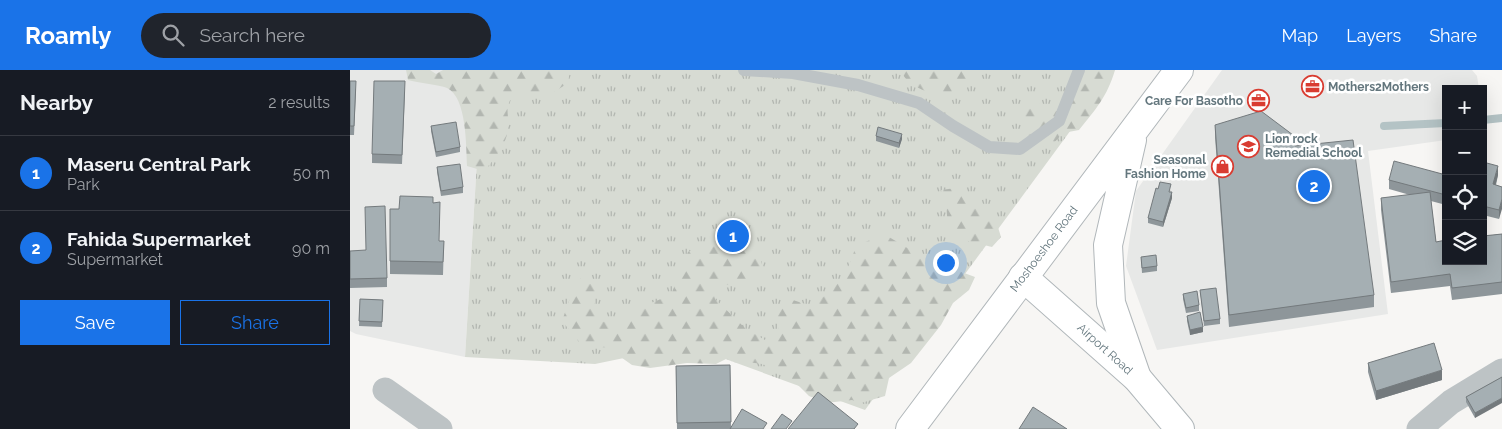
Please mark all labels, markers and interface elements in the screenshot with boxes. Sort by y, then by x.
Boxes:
search box [141,13,491,58]
text: Roamly [25,21,111,50]
icon: search [159,21,187,49]
text: Search here [199,24,305,46]
text: Map [1282,25,1318,46]
text: Layers [1346,25,1401,46]
text: Share [1429,25,1477,46]
office icon: Mothers2Mothers [1300,75,1324,99]
place label: Mothers2Mothers [1328,80,1429,94]
map controls [1442,85,1487,265]
button: + [1442,85,1487,130]
office icon: Care For Basotho [1247,89,1271,113]
text: Nearby [20,90,93,115]
text: 2 results [268,93,330,112]
place label: Care For Basotho [1145,94,1243,108]
button: − [1442,130,1487,175]
place label: Lion rock Remedial School [1265,132,1362,160]
school or university icon: Lion rock Remedial School [1237,134,1261,158]
text: Maseru Central Park [67,153,251,175]
place label: Seasonal Fashion Home [1125,153,1206,181]
shop icon: Seasonal Fashion Home [1210,155,1234,179]
text: 1 [32,164,40,183]
text: 50 m [293,164,330,183]
pin: 2 [1298,167,1330,205]
text: Park [67,175,100,194]
button: locate [1442,175,1487,220]
street label: Moshoeshoe Road [1007,204,1081,294]
pin: 1 [717,217,749,255]
button: layers [1442,220,1487,265]
text: Fahida Supermarket [67,228,251,250]
text: 2 [31,239,41,258]
text: 90 m [292,239,330,258]
text: Supermarket [67,250,163,269]
your location [933,250,959,276]
button: Save [20,300,170,345]
button: Share [180,300,330,345]
street label: Airport Road [1074,321,1136,377]

